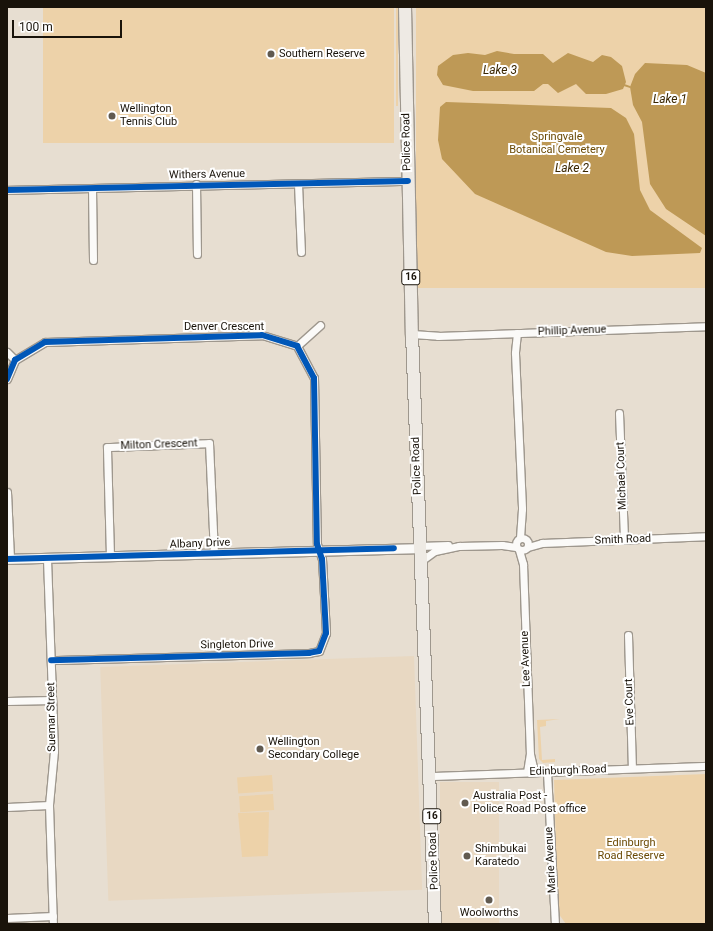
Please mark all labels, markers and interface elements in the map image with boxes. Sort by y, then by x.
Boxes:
scale bar [14,12,124,38]
text: 100 m [19,20,53,34]
place label: Southern Reserve [279,47,365,61]
marker: Southern Reserve [266,49,276,59]
water label: Lake 3 [483,64,517,78]
water label: Lake 1 [653,93,687,107]
place label: Wellington Tennis Club [120,103,177,129]
marker: Wellington Tennis Club [107,111,117,121]
street label: Police Road [400,113,414,171]
park label: Springvale Botanical Cemetery [509,131,605,157]
water label: Lake 2 [555,162,589,176]
street label: Withers Avenue [169,168,245,182]
road number: 16 [401,269,421,285]
street label: Denver Crescent [184,320,264,334]
street label: Phillip Avenue [538,323,606,339]
street label: Milton Crescent [120,437,198,453]
street label: Police Road [409,437,425,495]
street label: Michael Court [614,442,630,510]
street label: Smith Road [595,532,651,548]
street label: Albany Drive [169,536,231,552]
street label: Lee Avenue [518,631,534,687]
street label: Singleton Drive [200,638,274,652]
street label: Eve Court [623,678,637,726]
street label: Suemar Street [45,682,59,752]
place label: Wellington Secondary College [268,736,359,762]
marker: Wellington Secondary College [255,744,265,754]
street label: Edinburgh Road [529,763,607,779]
place label: Australia Post - Police Road Post office [473,790,586,816]
marker: Australia Post - Police Road Post office [460,798,470,808]
road number: 16 [422,808,442,824]
street label: Marie Avenue [543,826,559,894]
street label: Police Road [426,832,442,890]
park label: Edinburgh Road Reserve [597,837,665,863]
place label: Shimbukai Karatedo [475,843,526,869]
marker: Shimbukai Karatedo [462,851,472,861]
marker: Woolworths [484,895,494,905]
place label: Woolworths [460,906,518,920]

